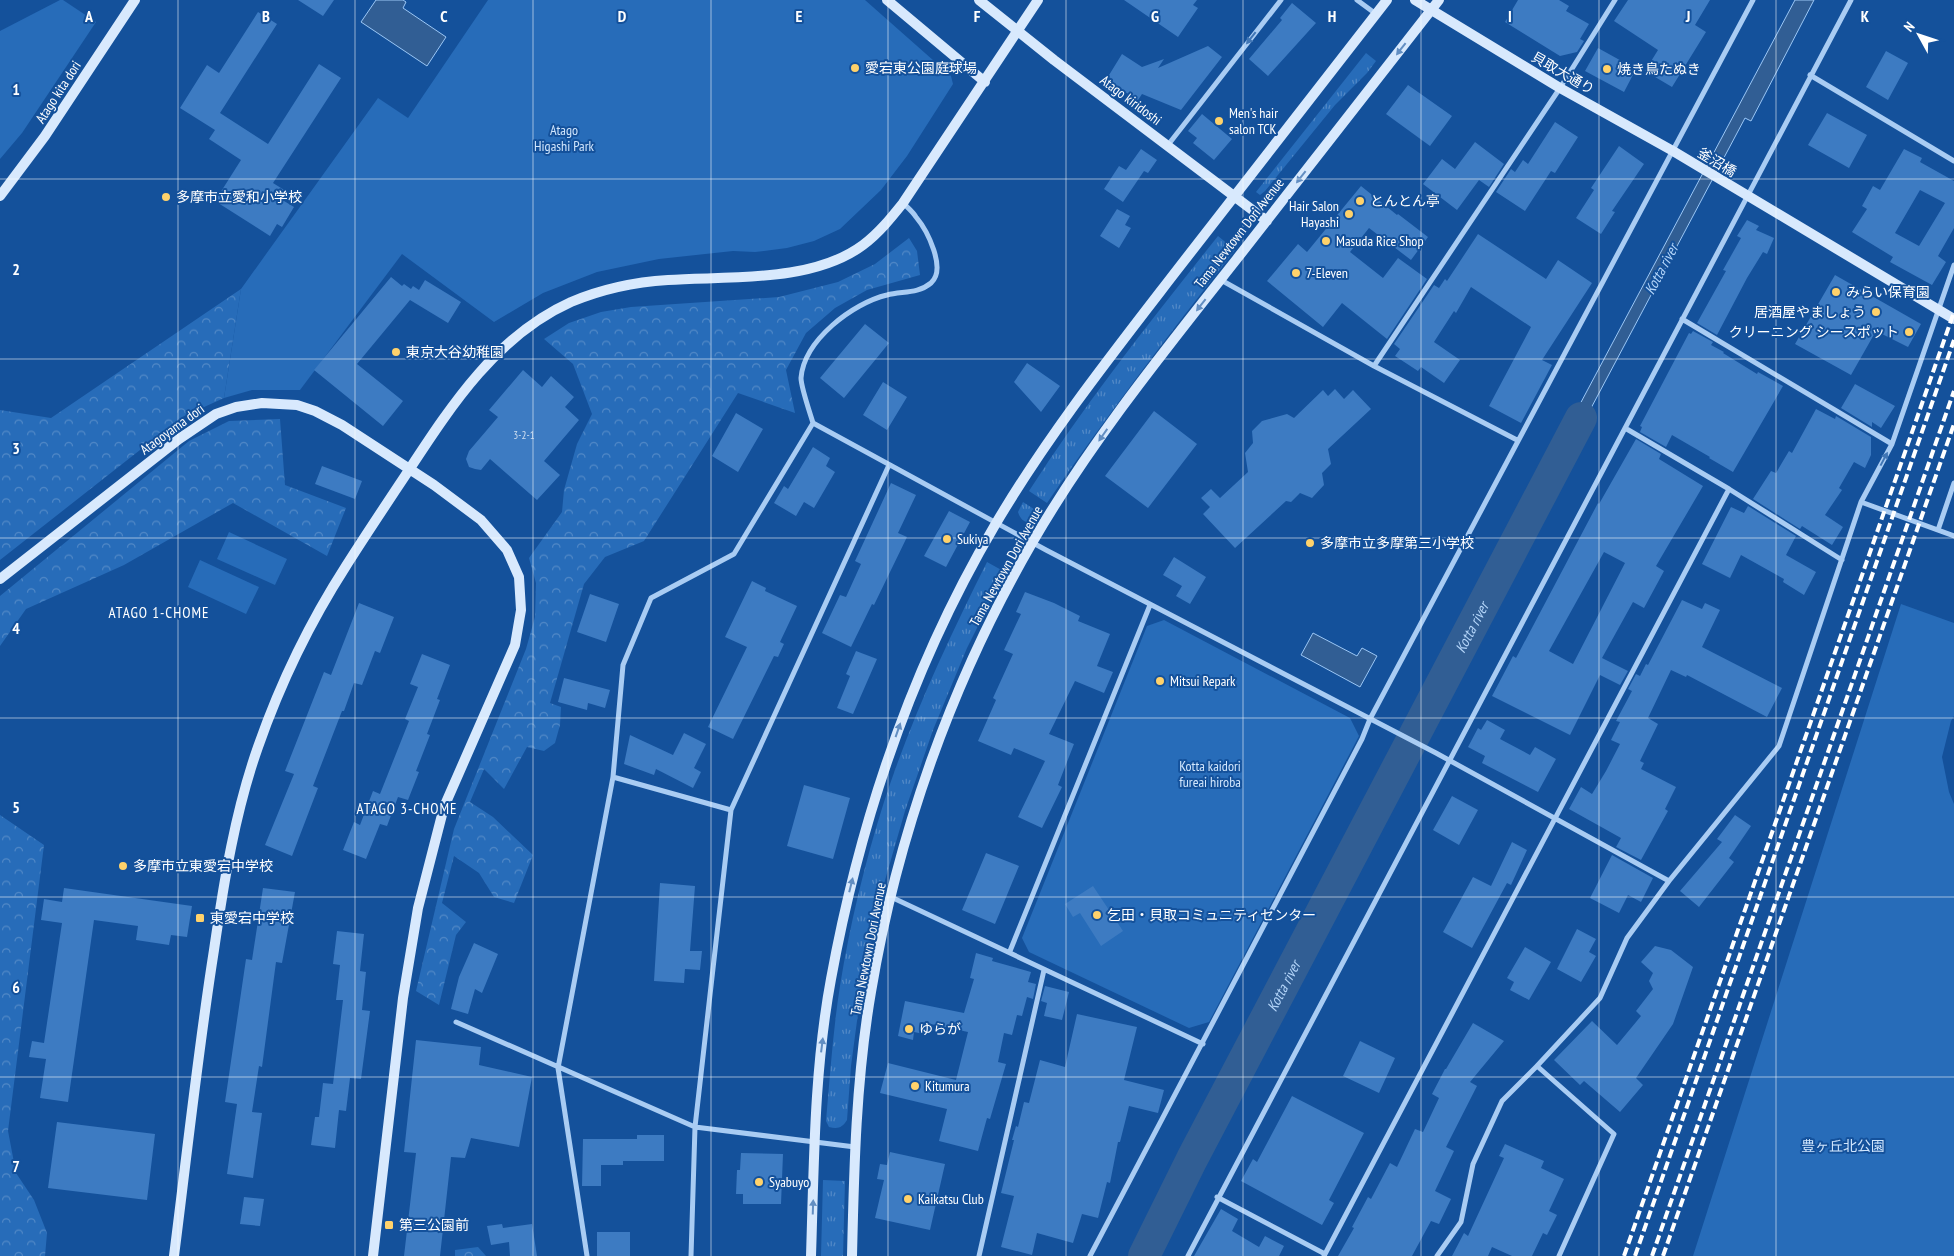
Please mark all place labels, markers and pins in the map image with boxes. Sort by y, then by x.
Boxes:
place label: 愛宕東公園庭球場 [865,59,977,77]
place label: 焼き鳥たぬき [1617,60,1701,78]
marker: 愛宕東公園庭球場 [849,62,861,74]
marker: 焼き鳥たぬき [1601,63,1613,75]
place label: Men's hair salon TCK [1229,104,1278,138]
marker: Men's hair salon TCK [1213,115,1225,127]
place label: 多摩市立愛和小学校 [176,188,302,206]
marker: 多摩市立愛和小学校 [160,191,172,203]
place label: とんとん亭 [1370,192,1440,210]
marker: とんとん亭 [1354,195,1366,207]
place label: Hair Salon Hayashi [1289,197,1339,231]
marker: Hair Salon Hayashi [1343,208,1355,220]
place label: Masuda Rice Shop [1336,232,1424,250]
marker: Masuda Rice Shop [1320,235,1332,247]
place label: 7-Eleven [1306,264,1348,282]
marker: 7-Eleven [1290,267,1302,279]
place label: みらい保育園 [1846,283,1930,301]
marker: みらい保育園 [1830,286,1842,298]
place label: 居酒屋やましょう [1754,303,1866,321]
marker: 居酒屋やましょう [1870,306,1882,318]
place label: クリーニング シースポット [1729,323,1899,341]
marker: クリーニング シースポット [1903,326,1915,338]
place label: 東京大谷幼稚園 [406,343,504,361]
marker: 東京大谷幼稚園 [390,346,402,358]
place label: Sukiya [957,530,988,548]
marker: Sukiya [941,533,953,545]
place label: 多摩市立多摩第三小学校 [1320,534,1474,552]
marker: 多摩市立多摩第三小学校 [1304,537,1316,549]
place label: Mitsui Repark [1170,672,1236,690]
marker: Mitsui Repark [1154,675,1166,687]
place label: 多摩市立東愛宕中学校 [133,857,273,875]
marker: 多摩市立東愛宕中学校 [117,860,129,872]
place label: 乞田・貝取コミュニティセンター [1107,906,1316,924]
place label: 東愛宕中学校 [210,909,294,927]
marker: 乞田・貝取コミュニティセンター [1091,909,1103,921]
marker: 東愛宕中学校 [194,912,206,924]
place label: ゆらが [919,1020,961,1038]
marker: ゆらが [903,1023,915,1035]
place label: Kitumura [925,1077,970,1095]
marker: Kitumura [909,1080,921,1092]
place label: Syabuyo [769,1173,809,1191]
marker: Syabuyo [753,1176,765,1188]
place label: Kaikatsu Club [918,1190,984,1208]
marker: Kaikatsu Club [902,1193,914,1205]
place label: 第三公園前 [399,1216,469,1234]
marker: 第三公園前 [383,1219,395,1231]

